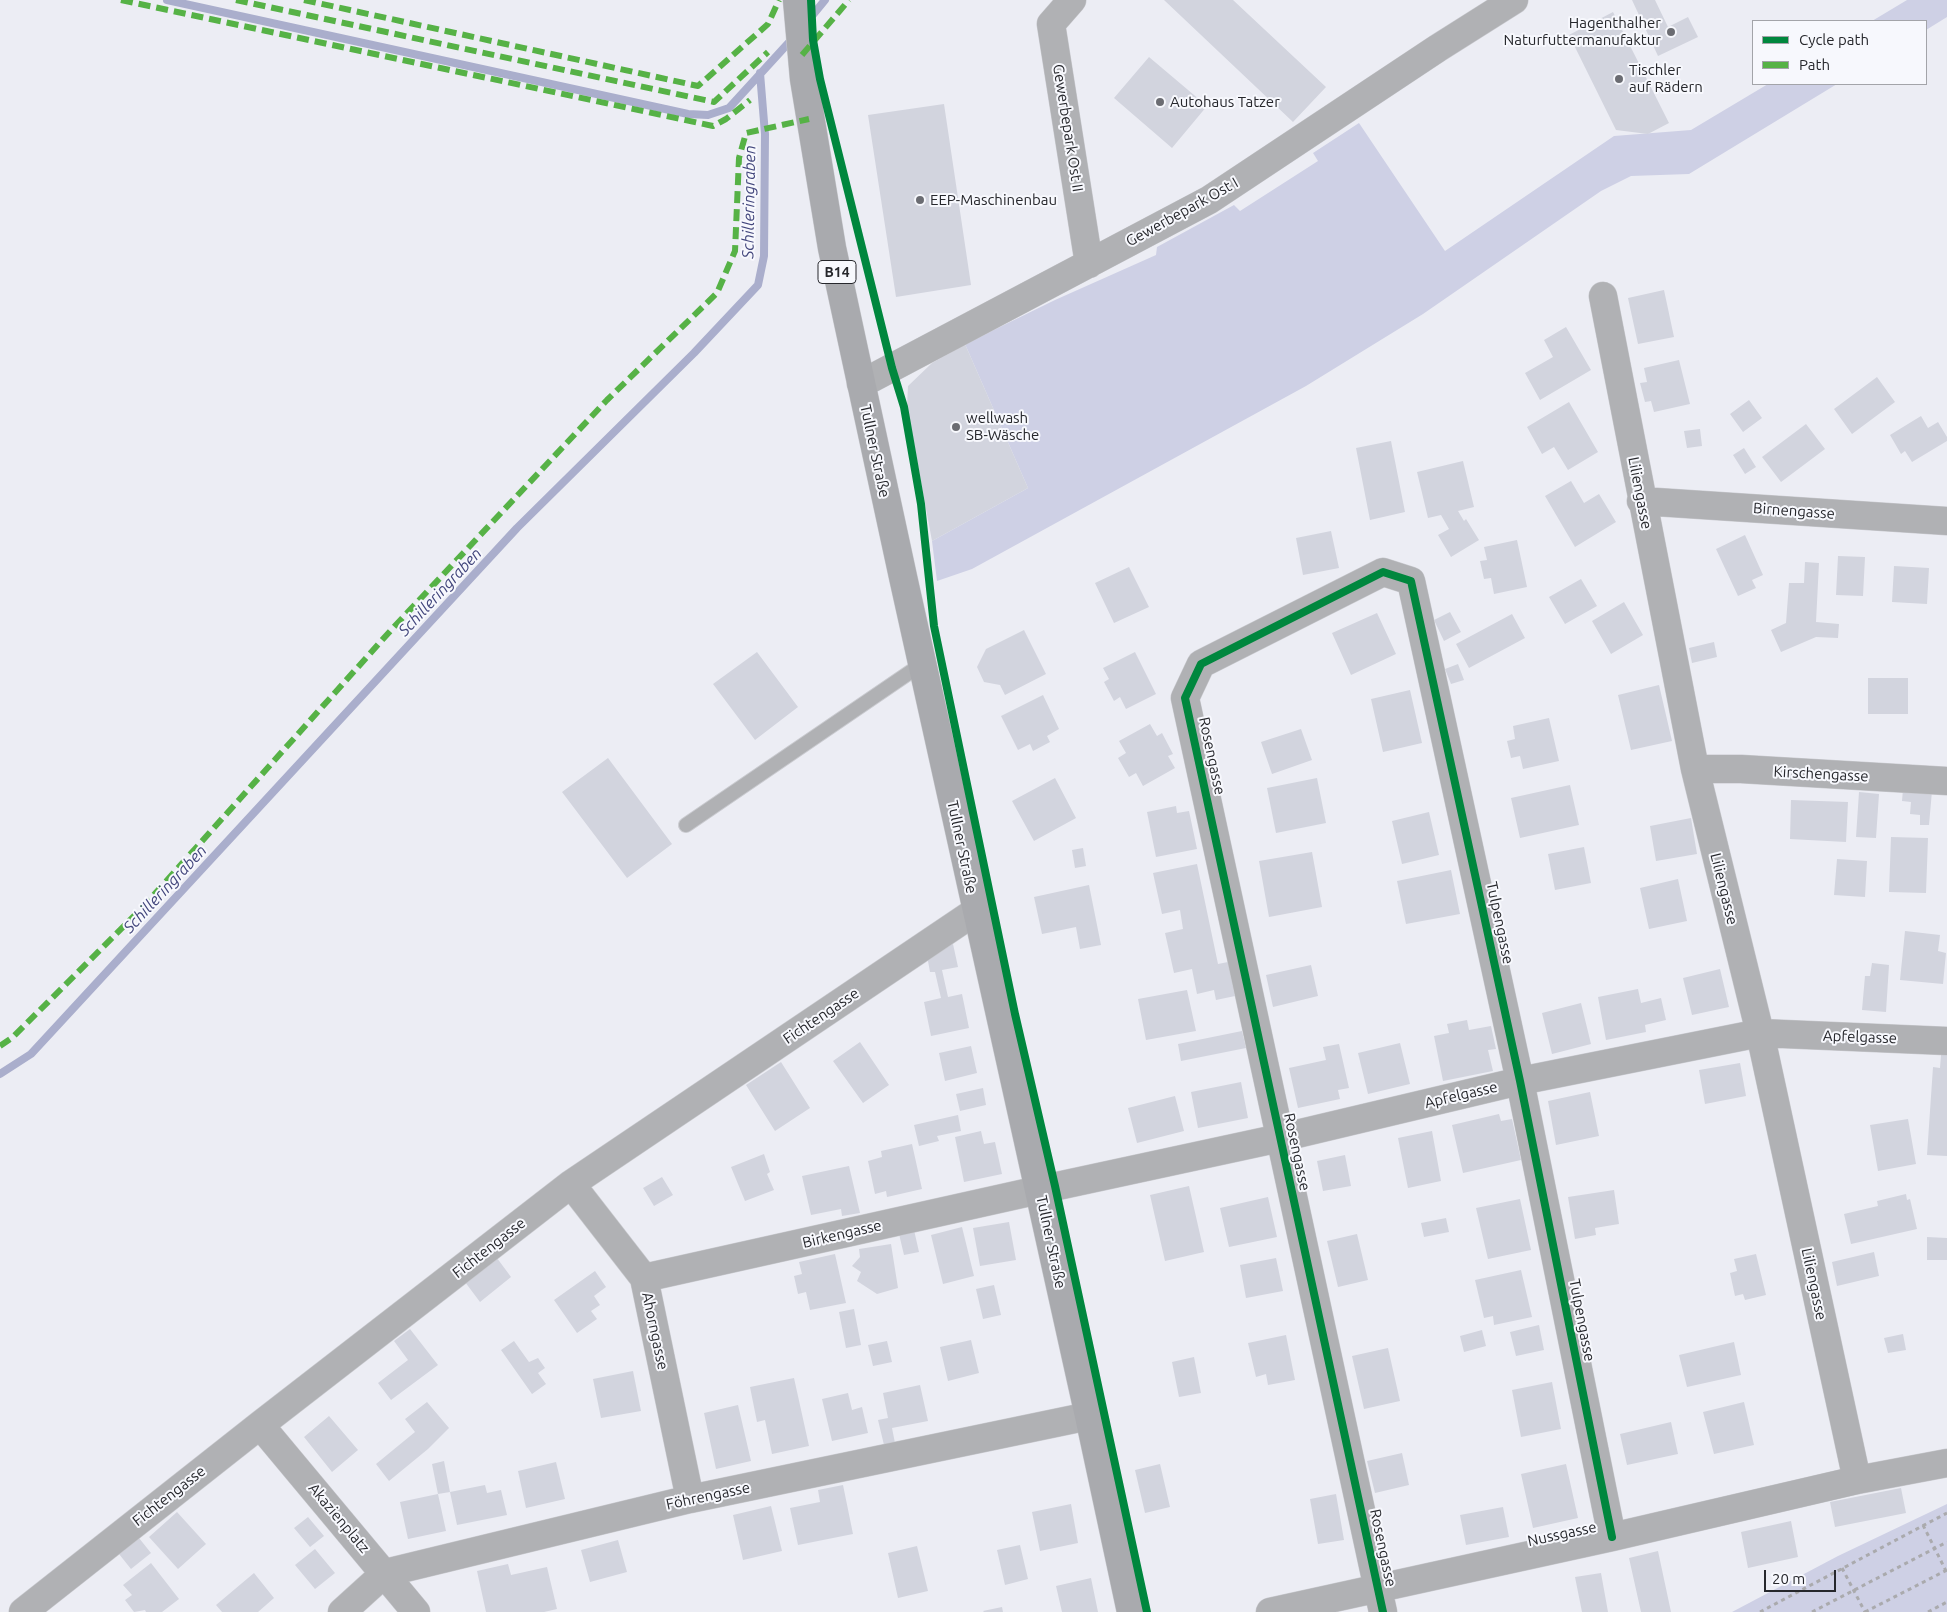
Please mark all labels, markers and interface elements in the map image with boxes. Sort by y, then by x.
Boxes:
place label: Hagenthalher Naturfuttermanufaktur [1504,14,1661,49]
legend [1752,20,1927,85]
marker: Hagenthalher Naturfuttermanufaktur [1665,26,1677,38]
text: Cycle path [1799,31,1869,48]
text: Path [1799,56,1830,73]
place label: Tischler auf Rädern [1629,61,1703,96]
street label: Gewerbepark Ost II [1049,63,1087,193]
marker: Tischler auf Rädern [1613,73,1625,85]
place label: Autohaus Tatzer [1170,93,1280,111]
marker: Autohaus Tatzer [1154,96,1166,108]
water label: Schilleringraben [738,145,760,259]
street label: Gewerbepark Ost I [1123,174,1241,250]
place label: EEP-Maschinenbau [930,191,1057,209]
marker: EEP-Maschinenbau [914,194,926,206]
road number: B14 [818,260,856,284]
street label: Tullner Straße [856,403,894,499]
place label: wellwash SB-Wäsche [966,409,1039,444]
marker: wellwash SB-Wäsche [950,421,962,433]
street label: Liliengasse [1624,455,1656,531]
street label: Birnengasse [1753,499,1835,523]
water label: Schilleringraben [394,544,486,640]
street label: Rosengasse [1195,715,1229,797]
street label: Kirschengasse [1773,763,1869,785]
street label: Tullner Straße [943,799,981,895]
water label: Schilleringraben [119,841,211,937]
street label: Liliengasse [1706,851,1742,927]
street label: Tulpengasse [1482,880,1518,966]
street label: Fichtengasse [780,984,862,1048]
street label: Apfelgasse [1823,1027,1897,1047]
street label: Apfelgasse [1423,1078,1499,1112]
street label: Rosengasse [1280,1111,1314,1193]
street label: Tullner Straße [1032,1194,1070,1290]
street label: Fichtengasse [449,1214,529,1282]
street label: Birkengasse [801,1216,883,1252]
street label: Liliengasse [1798,1246,1830,1322]
street label: Tulpengasse [1565,1277,1599,1363]
street label: Ahorngasse [638,1291,672,1371]
street label: Fichtengasse [129,1462,209,1530]
street label: Föhrengasse [664,1478,752,1514]
street label: Akazienplatz [305,1479,373,1557]
street label: Rosengasse [1366,1507,1400,1589]
street label: Nussgasse [1526,1518,1598,1550]
scale bar [1767,1560,1840,1592]
text: 20 m [1772,1570,1805,1587]

